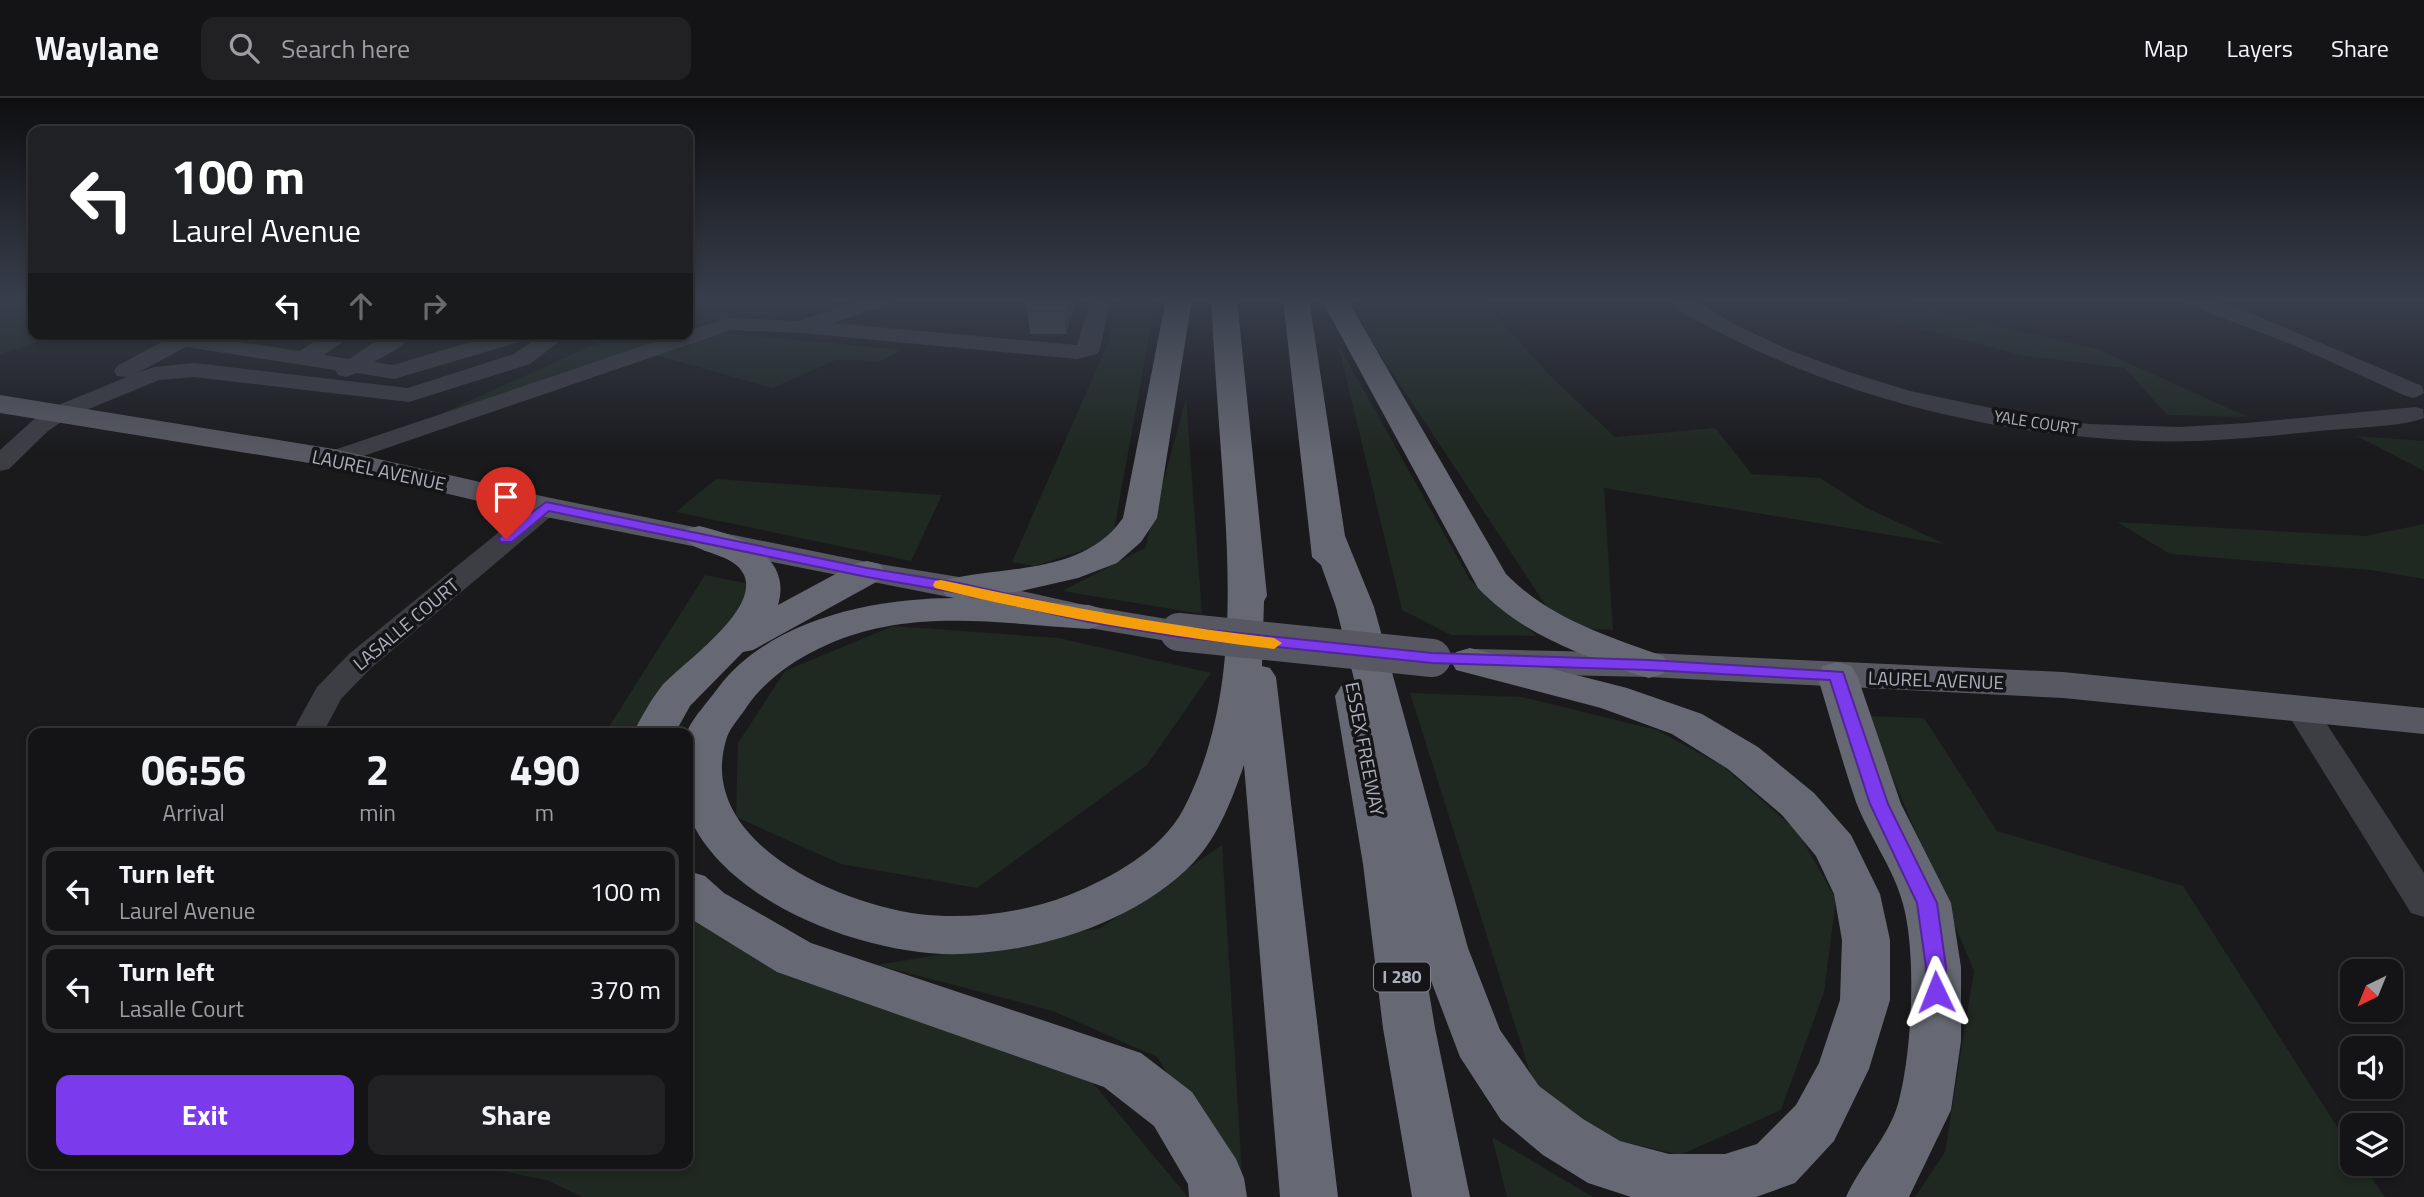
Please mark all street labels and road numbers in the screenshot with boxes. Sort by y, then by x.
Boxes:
street label: YALE COURT [1992,404,2080,441]
street label: LAUREL AVENUE [310,441,449,498]
street label: LASALLE COURT [346,570,465,677]
street label: LAUREL AVENUE [1868,663,2004,696]
street label: ESSEX FREEWAY [1338,679,1393,819]
road number: I 280 [1374,962,1430,992]

